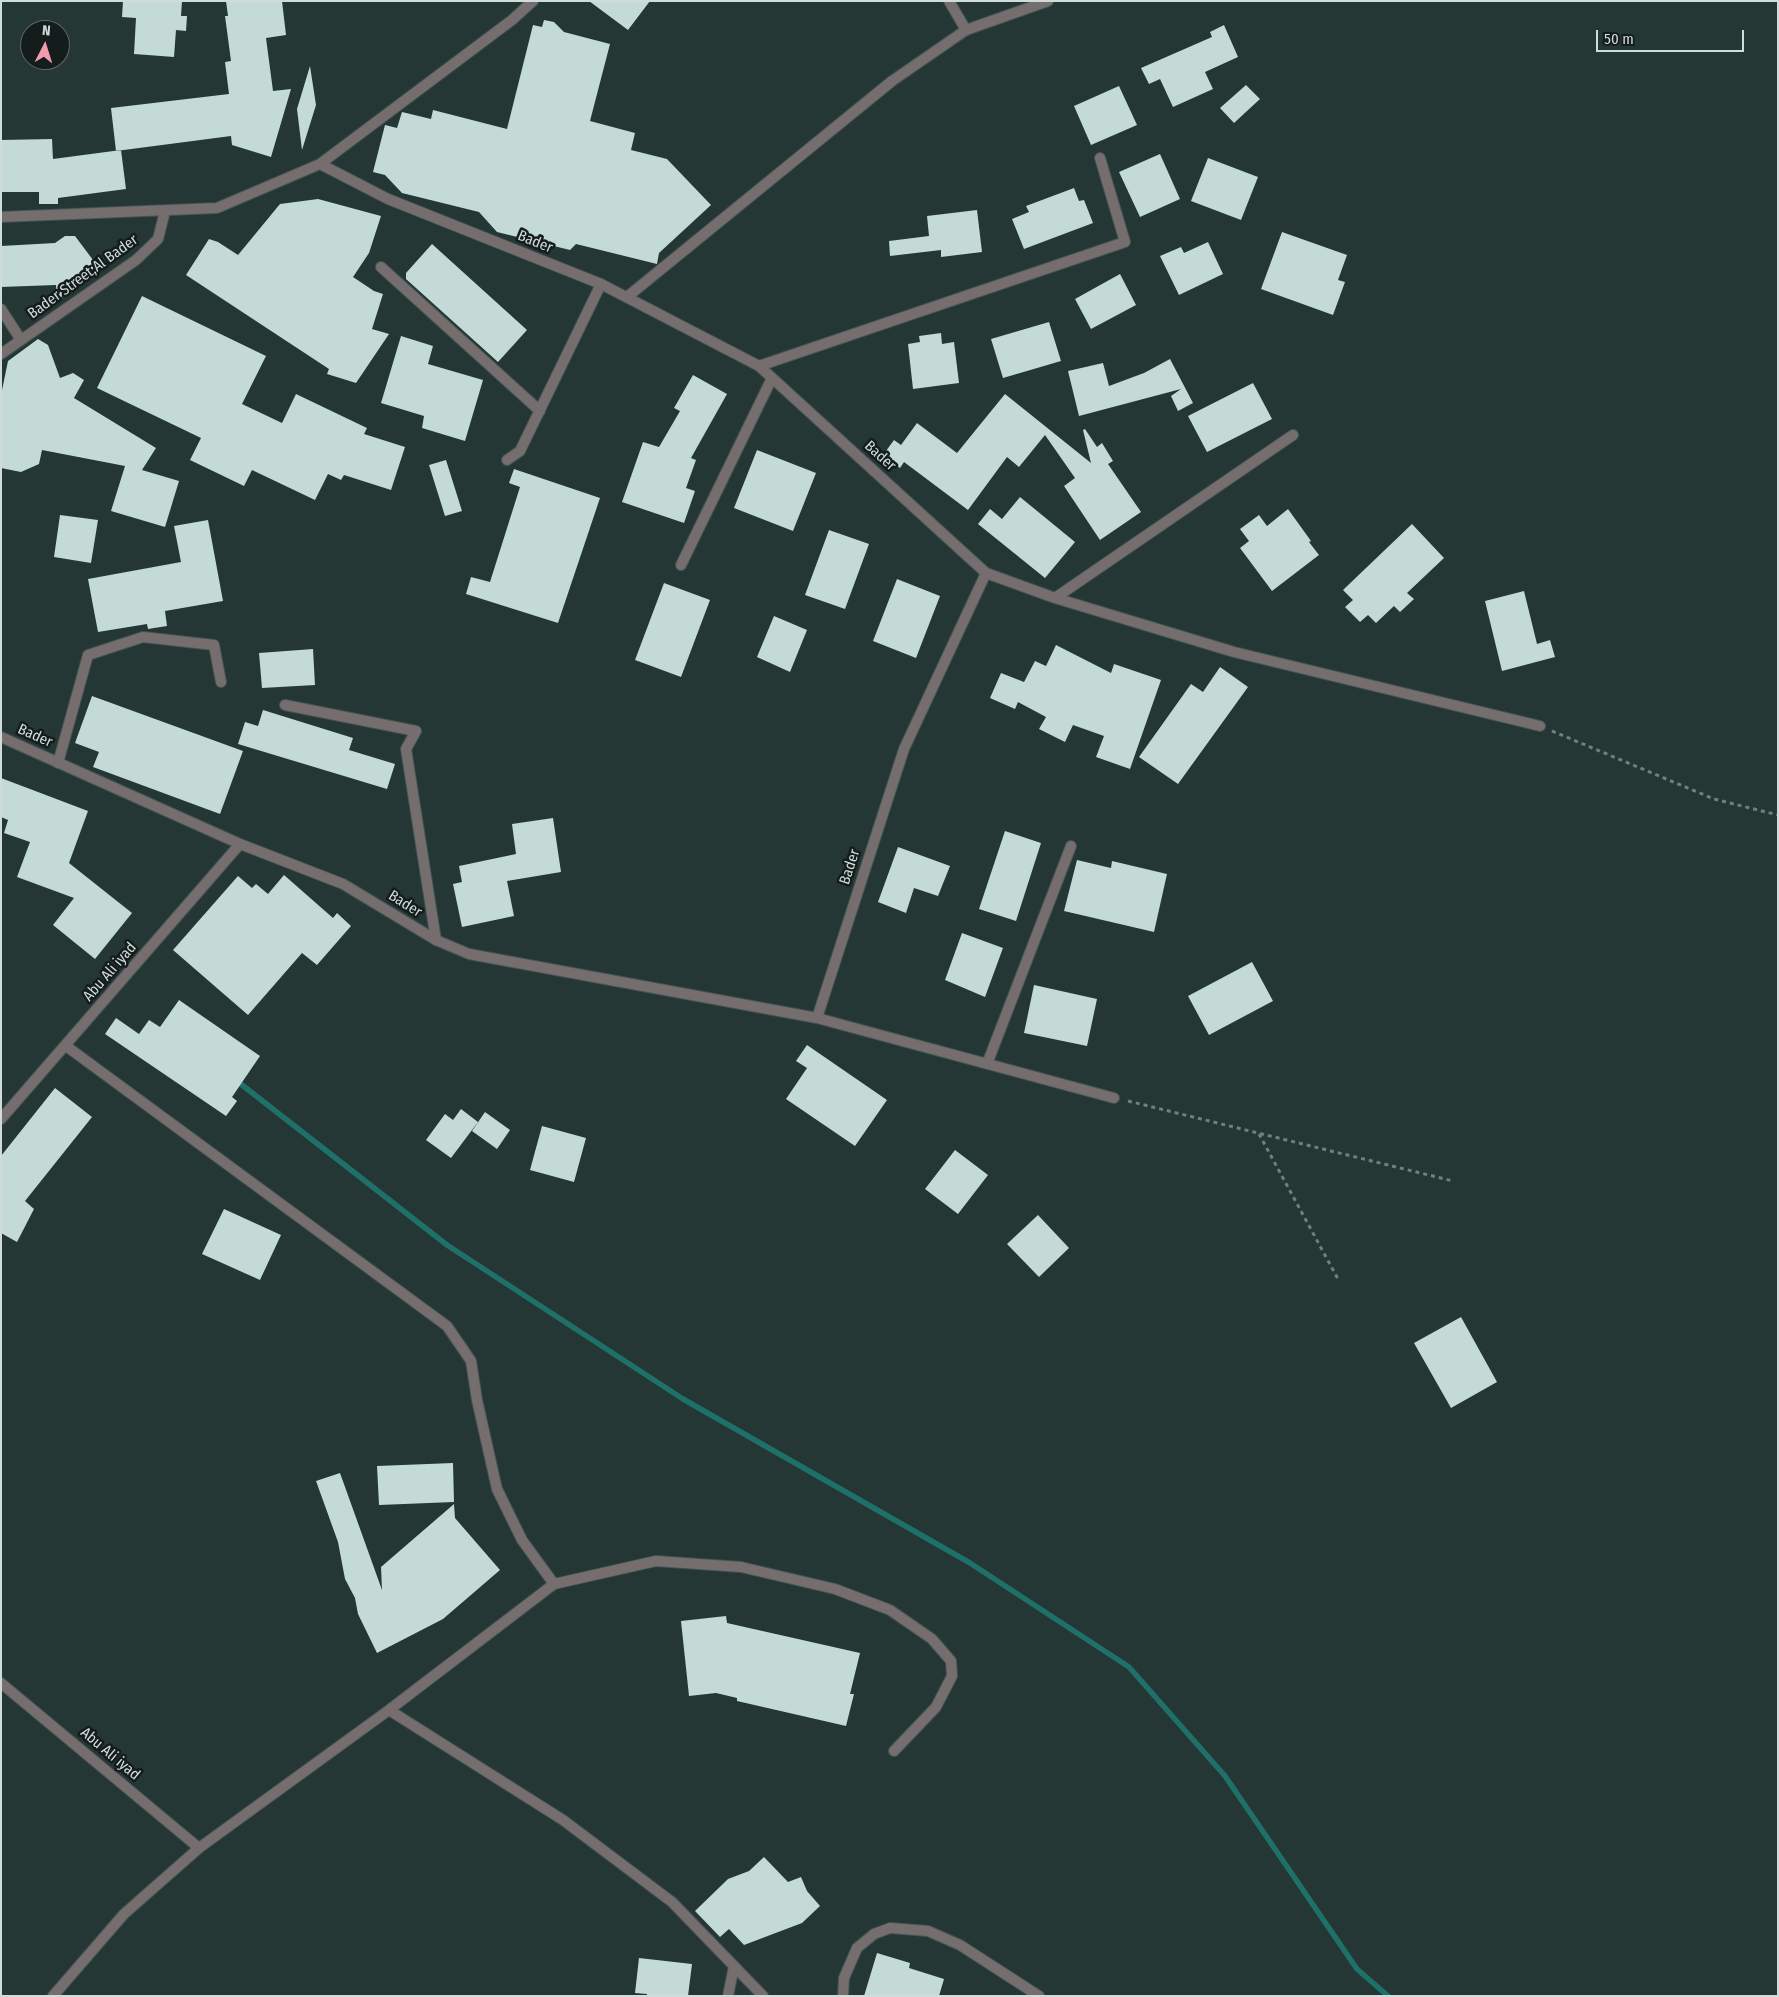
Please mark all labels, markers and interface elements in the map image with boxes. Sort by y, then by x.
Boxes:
north arrow [20,20,70,70]
scale bar [1599,20,1746,52]
text: N [41,22,51,39]
text: 50 m [1604,30,1634,48]
street label: Bader [515,227,555,257]
street label: Bader Street;Al Bader [24,231,142,323]
street label: Bader [861,437,899,475]
street label: Bader [15,720,55,752]
street label: Bader [836,847,864,887]
street label: Bader [385,887,425,921]
street label: Abu Ali iyad [80,939,140,1005]
street label: Abu Ali iyad [77,1724,143,1784]

